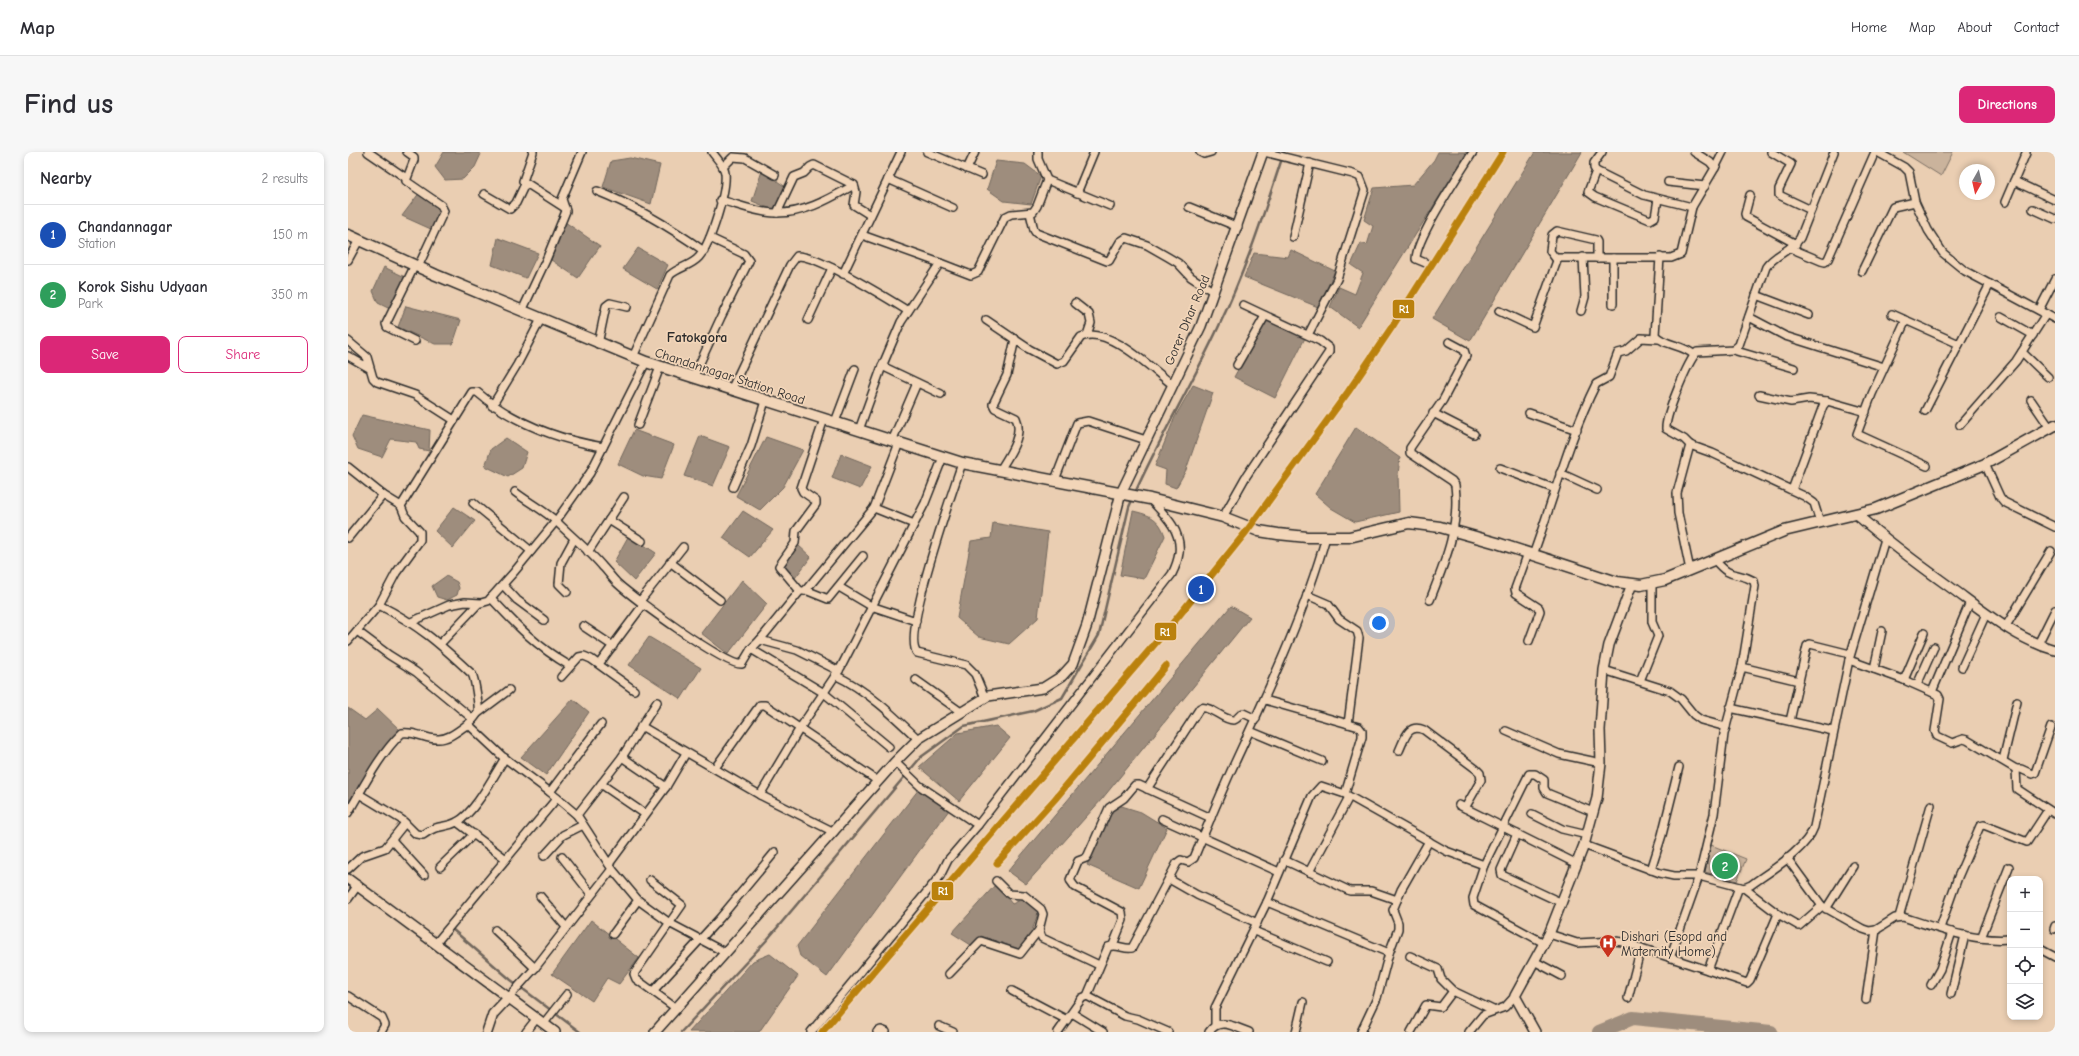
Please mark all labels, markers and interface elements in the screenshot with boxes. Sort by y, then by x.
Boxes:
text: Map [20,17,55,39]
text: Home [1851,19,1887,36]
text: Map [1909,19,1935,36]
text: About [1957,19,1992,36]
text: Contact [2014,19,2059,36]
button: Directions [1959,86,2055,123]
text: Find us [24,88,113,120]
north arrow [1959,164,1995,200]
text: Nearby [40,169,91,188]
text: 2 results [261,171,308,186]
text: Chandannagar [78,218,172,236]
text: 1 [50,227,56,242]
text: 150 m [273,227,308,242]
text: Station [78,236,116,251]
street label: Gorer Dhar Road [1161,273,1213,367]
text: Korok Sishu Udyaan [78,278,208,296]
text: 2 [50,287,56,302]
text: 350 m [271,287,308,302]
text: Park [78,296,103,311]
line badge: R1 [1392,299,1415,319]
text: R1 [1399,303,1409,316]
district label: Fatokgora [667,329,727,346]
button: Save [40,336,170,373]
button: Share [178,336,308,373]
street label: Chandannagar Station Road [653,345,807,407]
pin: 1 [1188,574,1214,604]
your location [1369,613,1389,633]
line badge: R1 [1154,622,1177,641]
text: R1 [1160,626,1170,639]
pin: 2 [1712,851,1738,881]
map controls [2007,876,2043,1020]
button: + [2007,876,2043,912]
line badge: R1 [931,881,954,901]
text: R1 [938,885,948,898]
button: − [2007,912,2043,948]
place label: Dishari (Esopd and Maternity Home) [1621,929,1727,959]
hospital icon: Dishari (Esopd and Maternity Home) [1598,933,1618,958]
button: locate [2007,948,2043,984]
button: layers [2007,984,2043,1020]

